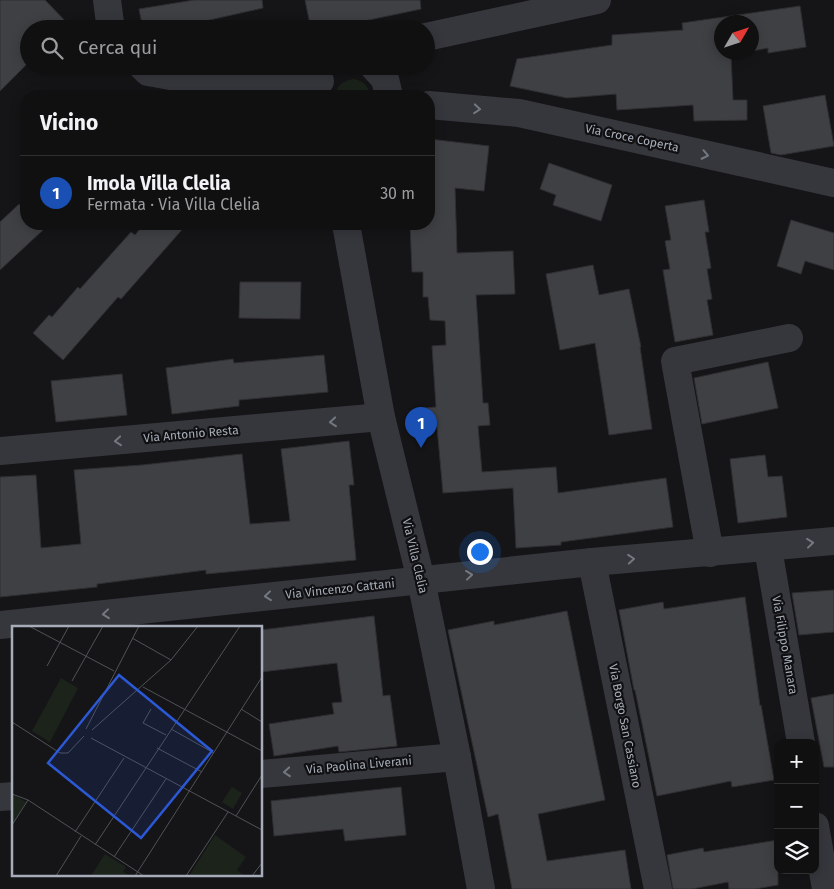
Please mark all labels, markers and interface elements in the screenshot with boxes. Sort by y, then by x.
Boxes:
north arrow [714,15,759,60]
search box [20,20,435,75]
icon: search [38,34,66,62]
text: Cerca qui [78,36,157,59]
one-way arrow [474,104,482,115]
text: Vicino [40,110,98,136]
street label: Via Croce Coperta [584,121,680,155]
one-way arrow [701,149,710,159]
text: Imola Villa Clelia [87,172,231,195]
text: 1 [52,184,60,203]
text: 30 m [380,184,415,203]
text: Fermata · Via Villa Clelia [87,195,260,214]
pin: 1 [405,407,437,448]
one-way arrow [328,416,336,427]
street label: Via Antonio Resta [143,423,239,445]
one-way arrow [114,435,122,446]
street label: Via Villa Clelia [400,517,430,595]
one-way arrow [807,538,815,549]
your location [467,539,493,565]
one-way arrow [627,554,635,565]
one-way arrow [465,570,473,581]
street label: Via Vincenzo Cattani [285,576,395,602]
one-way arrow [264,590,272,601]
street label: Via Filippo Manara [769,594,801,696]
one-way arrow [102,608,110,619]
inset map [12,626,262,876]
street label: Via Borgo San Cassiano [606,663,644,789]
map controls [774,739,819,874]
button: + [774,739,819,784]
street label: Via Paolina Liverani [306,753,412,777]
one-way arrow [282,766,290,777]
button: − [774,784,819,829]
button: layers [774,829,819,874]

